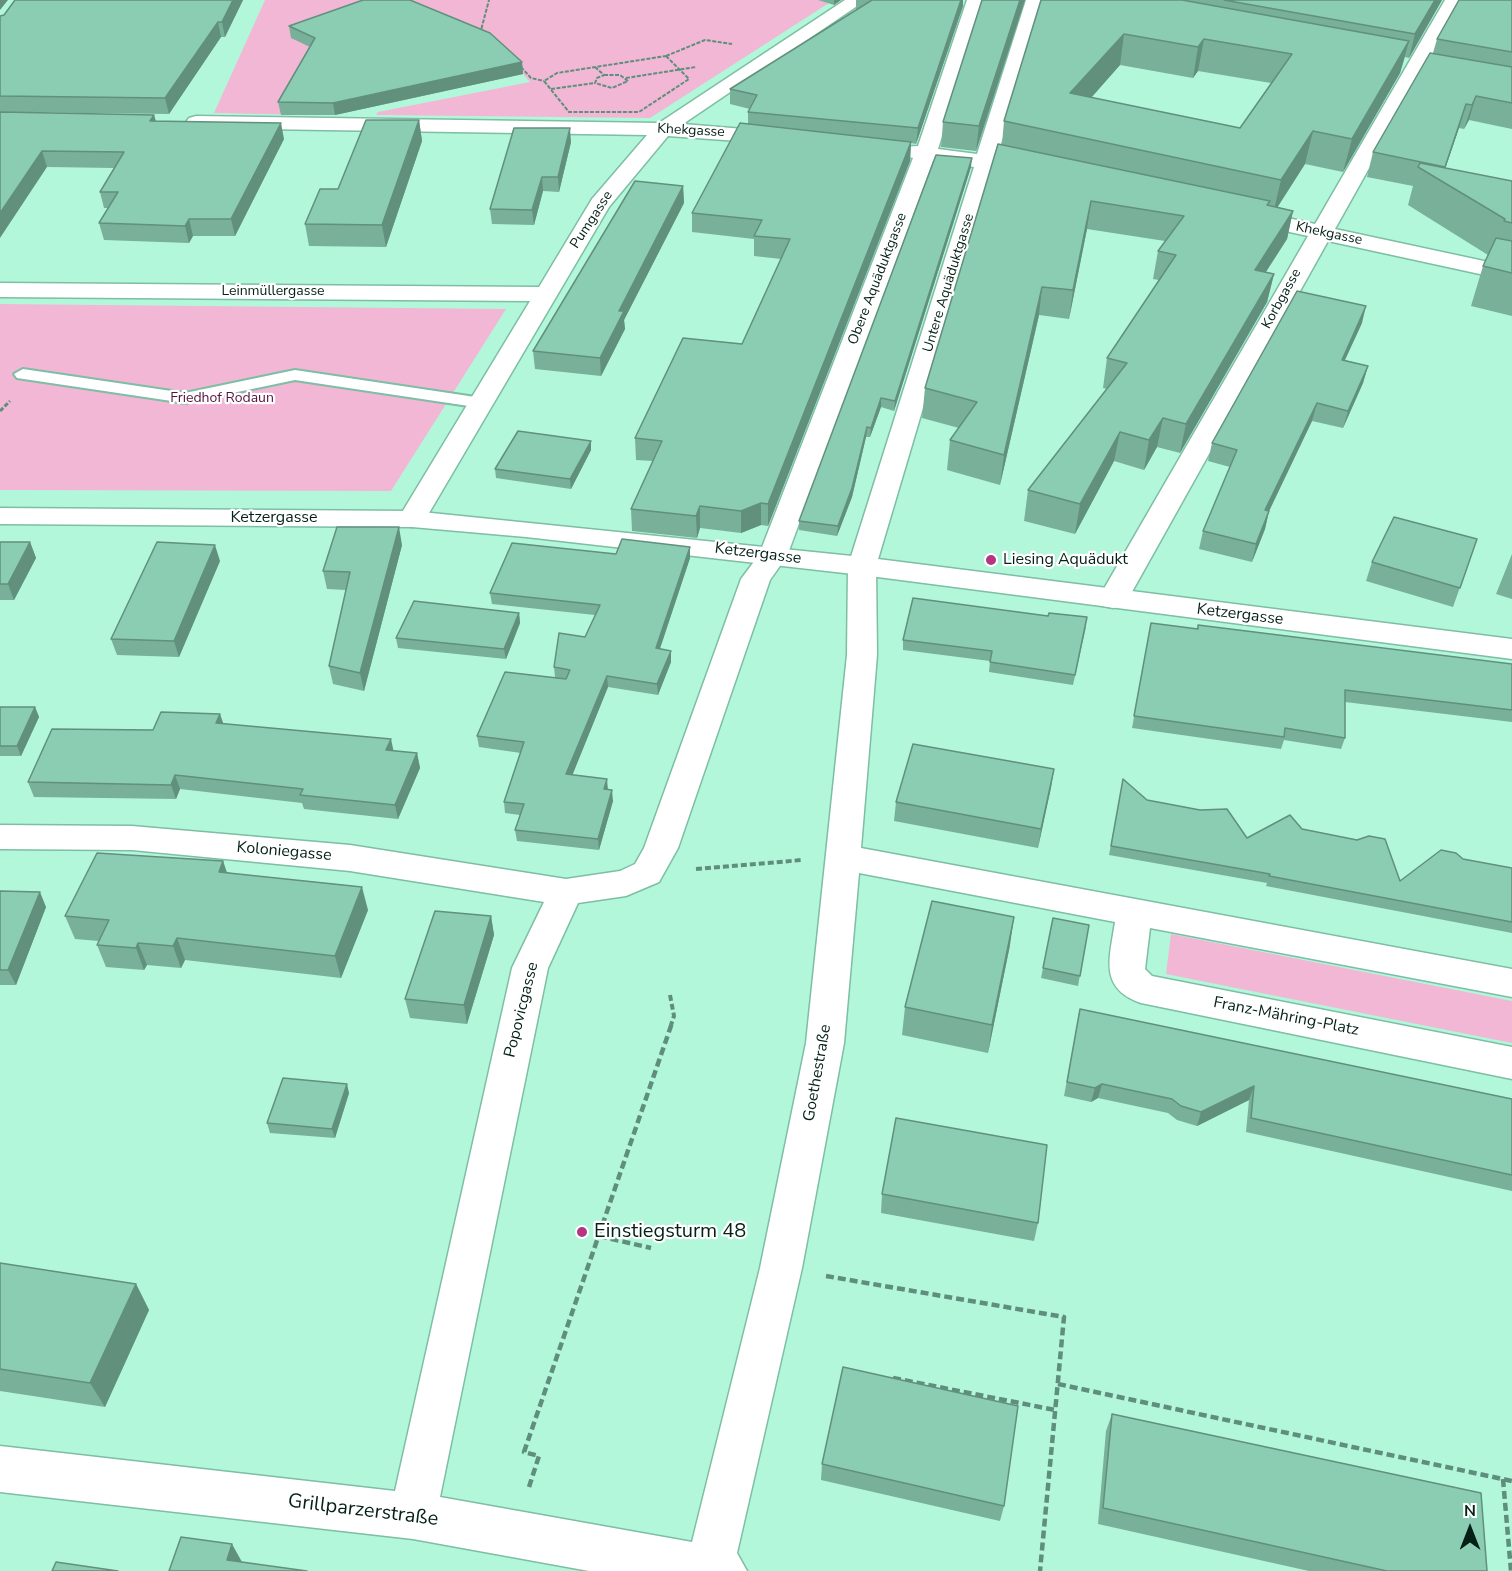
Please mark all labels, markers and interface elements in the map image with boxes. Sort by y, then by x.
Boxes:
street label: Khekgasse [657,121,725,141]
street label: Pumgasse [567,188,617,252]
street label: Obere Aquäduktgasse [845,211,911,347]
street label: Untere Aquäduktgasse [920,212,978,354]
street label: Khekgasse [1294,219,1364,249]
street label: Korbgasse [1259,266,1305,332]
street label: Leinmüllergasse [221,284,325,300]
park label: Friedhof Rodaun [170,391,274,407]
street label: Ketzergasse [230,508,318,528]
street label: Ketzergasse [714,539,802,569]
place label: Liesing Aquädukt [1003,550,1128,570]
marker: Liesing Aquädukt [984,553,998,567]
street label: Ketzergasse [1196,600,1284,630]
street label: Koloniegasse [236,838,332,866]
street label: Popovicgasse [501,960,543,1060]
street label: Franz-Mähring-Platz [1212,993,1360,1041]
street label: Goethestraße [800,1023,836,1123]
place label: Einstiegsturm 48 [594,1220,746,1244]
marker: Einstiegsturm 48 [575,1225,589,1239]
street label: Grillparzerstraße [286,1490,440,1532]
north arrow [1440,1499,1500,1559]
text: N [1464,1500,1476,1522]

